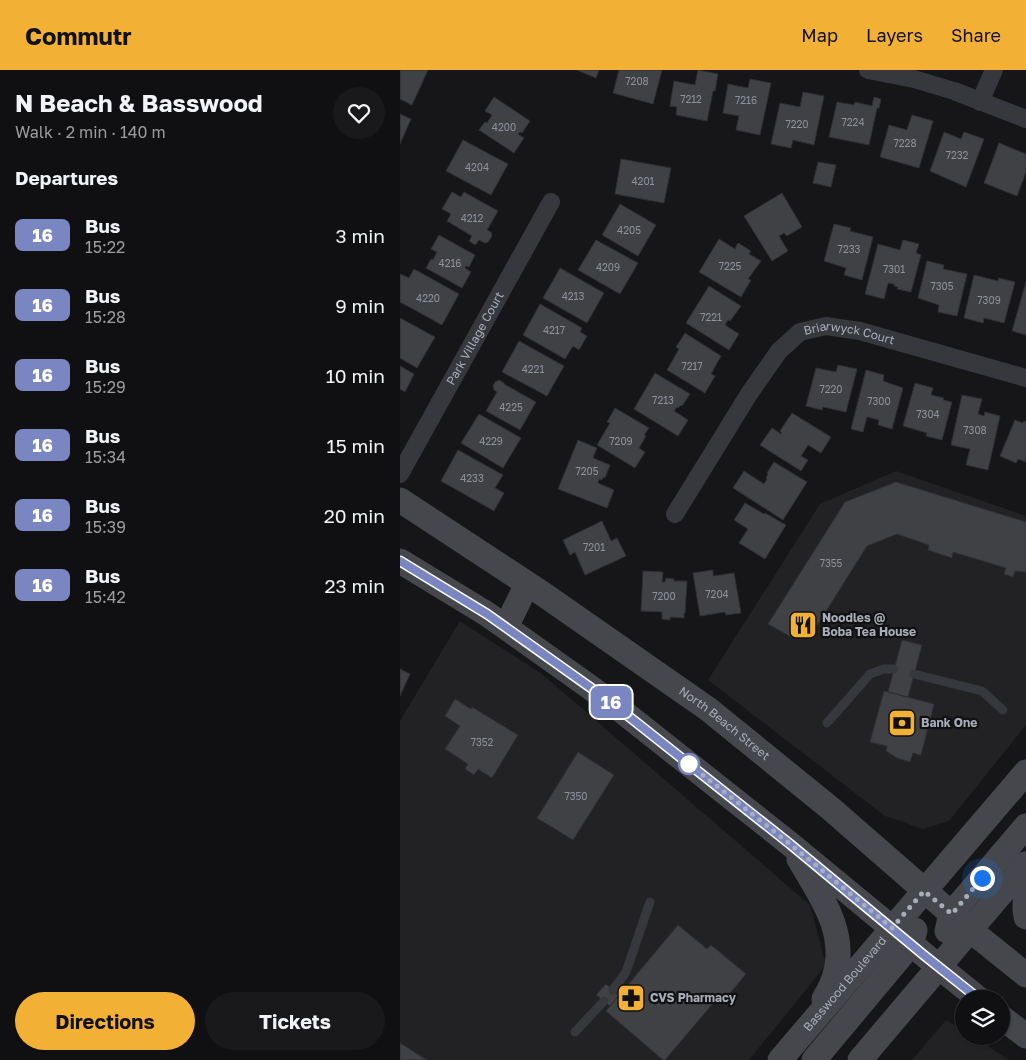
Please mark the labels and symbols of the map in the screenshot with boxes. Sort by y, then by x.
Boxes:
house number: 7208 [625,75,649,87]
house number: 7212 [680,93,702,105]
house number: 7216 [735,94,757,106]
house number: 7224 [842,116,865,128]
house number: 7220 [785,118,809,130]
house number: 4200 [492,121,516,133]
house number: 7228 [894,137,917,149]
house number: 7232 [946,149,969,161]
house number: 4204 [465,161,489,173]
house number: 4201 [632,175,655,187]
house number: 4212 [461,212,483,224]
house number: 4205 [617,224,641,236]
house number: 7233 [838,243,861,255]
house number: 4216 [439,257,461,269]
house number: 7225 [719,260,742,272]
house number: 4209 [596,261,620,273]
house number: 7301 [883,263,905,275]
house number: 7305 [930,280,954,292]
street label: Park Village Court [443,289,507,388]
house number: 4213 [562,290,584,302]
house number: 4220 [416,292,440,304]
house number: 7309 [977,294,1001,306]
house number: 7221 [700,311,722,323]
street label: Briarwyck Court [802,318,897,347]
house number: 4217 [543,324,565,336]
house number: 7217 [681,360,703,372]
house number: 4221 [522,363,544,375]
house number: 7220 [819,383,843,395]
house number: 7213 [652,394,674,406]
house number: 7300 [867,395,891,407]
house number: 4225 [499,401,523,413]
house number: 7304 [916,408,940,420]
house number: 7308 [963,424,987,436]
house number: 4229 [479,435,503,447]
house number: 7209 [609,435,633,447]
house number: 7205 [575,465,599,477]
house number: 4233 [460,472,484,484]
house number: 7201 [583,541,605,553]
house number: 7355 [820,557,843,569]
house number: 7204 [705,588,729,600]
house number: 7200 [652,590,676,602]
restaurant icon: Noodles @ Boba Tea House [788,610,818,640]
place label: Noodles @ Boba Tea House [822,610,916,639]
street label: North Beach Street [676,683,773,763]
line badge: 16 [588,686,634,718]
bank icon: Bank One [887,708,917,738]
place label: Bank One [921,715,977,730]
house number: 7352 [471,736,494,748]
unlabelled marker [678,753,700,775]
house number: 7350 [564,790,588,802]
your location [970,866,995,891]
street label: Basswood Boulevard [800,933,889,1034]
pharmacy icon: CVS Pharmacy [616,983,646,1013]
place label: CVS Pharmacy [650,990,737,1005]

